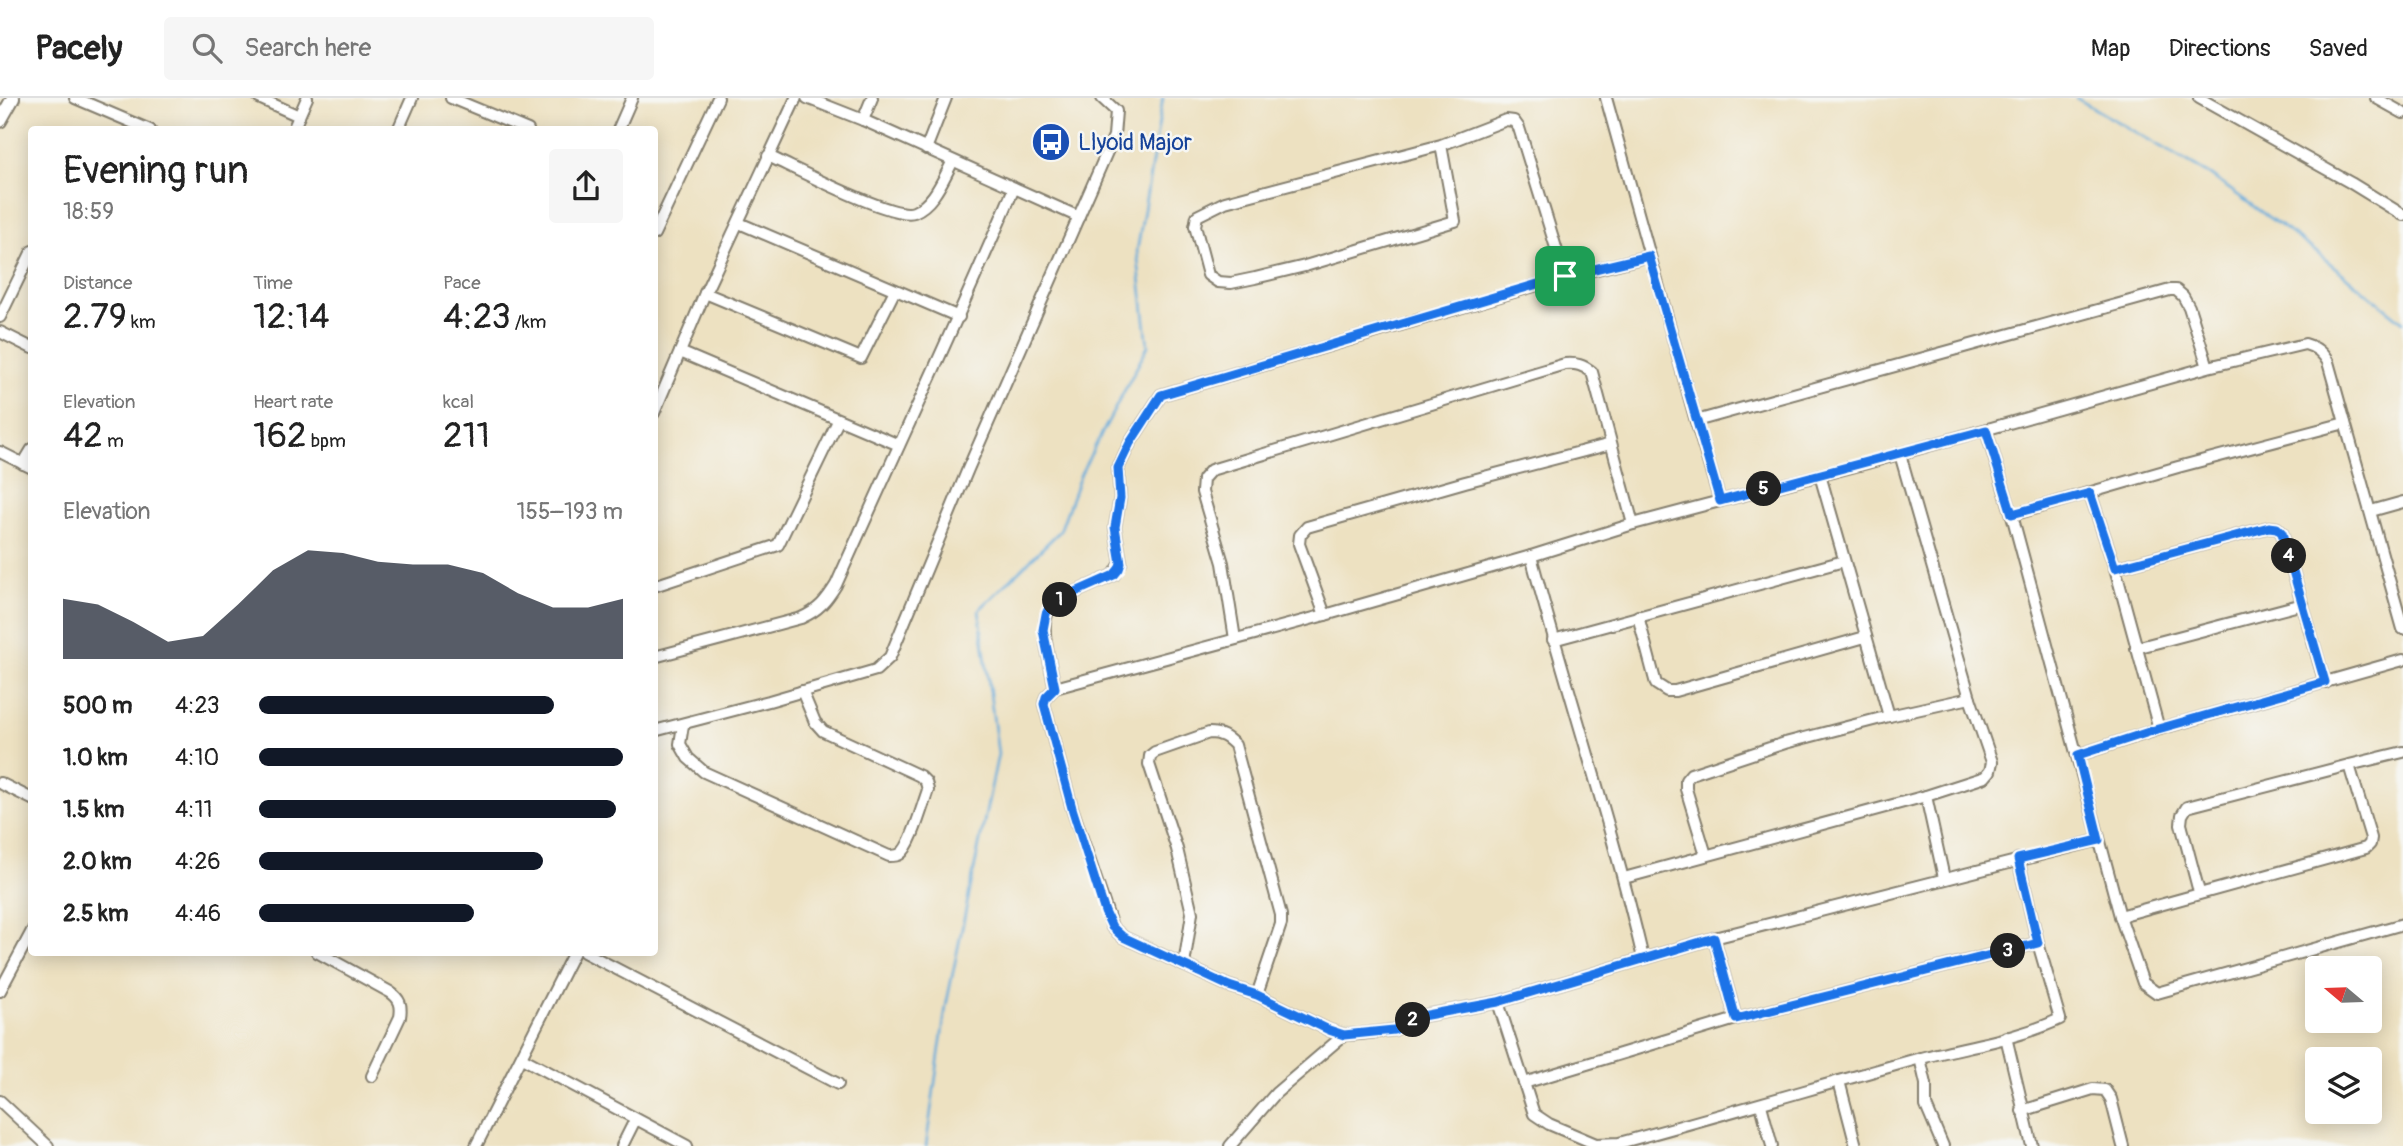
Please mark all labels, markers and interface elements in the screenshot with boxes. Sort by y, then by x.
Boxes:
search box [164,17,654,80]
text: Pacely [35,28,122,69]
icon: search [188,29,226,67]
text: Search here [244,32,371,64]
text: Map [2091,34,2131,63]
text: Directions [2169,34,2270,63]
text: Saved [2308,34,2368,63]
bus stop icon: Llyoid Major [1030,121,1072,163]
place label: Llyoid Major [1078,128,1192,157]
text: Evening run [63,147,249,195]
button: share [549,149,623,223]
text: 18:59 [63,197,114,226]
pin [1535,246,1595,306]
icon: arrive [1546,257,1584,295]
text: Distance [63,271,132,295]
text: Time [253,271,293,295]
text: Pace [443,271,481,295]
text: 2.79 [63,295,127,339]
text: 12:14 [253,295,330,339]
text: 4:23 [443,295,511,339]
text: km [127,310,156,334]
text: /km [511,310,546,334]
text: Elevation [63,390,135,414]
text: Heart rate [253,390,333,414]
text: kcal [443,390,474,414]
text: 42 [63,414,103,458]
text: 162 [253,414,307,458]
text: 211 [443,414,490,458]
text: m [103,429,124,453]
text: bpm [307,429,346,453]
pin: 5 [1746,472,1782,506]
text: 5 [1758,476,1769,500]
text: Elevation [63,497,151,526]
text: 155–193 m [516,497,623,526]
pin: 4 [2272,538,2306,574]
text: 4 [2283,543,2294,567]
pin: 1 [1042,582,1078,618]
text: 1 [1056,587,1063,611]
text: 500 m [63,691,132,720]
text: 4:23 [175,691,219,720]
text: 1.0 km [63,743,128,772]
text: 4:10 [175,743,219,772]
text: 1.5 km [63,795,125,824]
text: 4:11 [175,795,212,824]
text: 2.0 km [63,847,132,876]
text: 4:26 [175,847,221,876]
text: 2.5 km [63,899,128,928]
text: 4:46 [175,899,221,928]
pin: 3 [1990,934,2025,968]
text: 3 [2002,938,2013,962]
north arrow [2305,956,2382,1032]
map controls [2305,956,2382,1124]
pin: 2 [1396,1002,1430,1038]
text: 2 [1407,1007,1418,1031]
button: layers [2305,1047,2382,1124]

